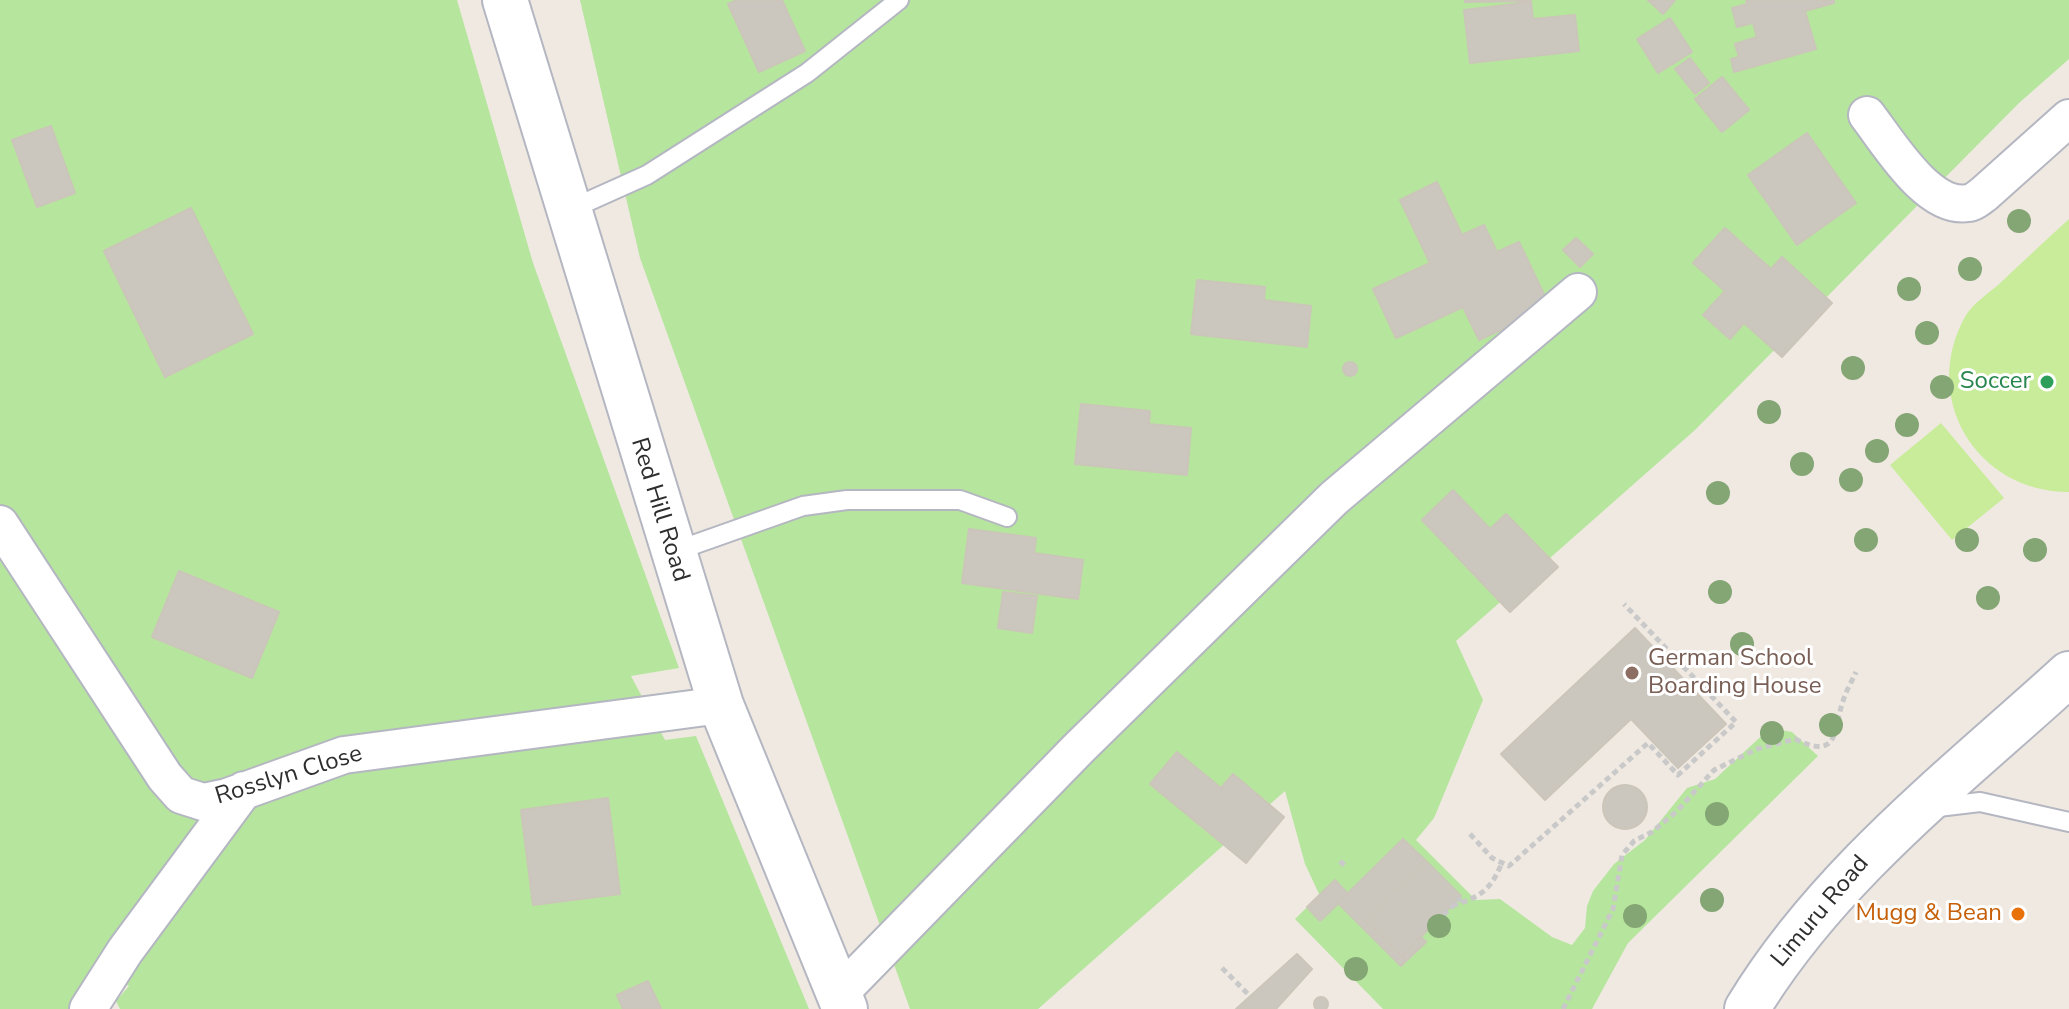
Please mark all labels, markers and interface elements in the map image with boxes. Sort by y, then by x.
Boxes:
place label: Soccer [1960,368,2031,396]
marker: Soccer [2038,373,2056,391]
street label: Red Hill Road [623,435,695,585]
place label: German School Boarding House [1648,645,1822,701]
marker: German School Boarding House [1623,664,1641,682]
street label: Rosslyn Close [212,740,366,812]
street label: Limuru Road [1766,850,1876,974]
place label: Mugg & Bean [1856,900,2002,928]
marker: Mugg & Bean [2009,905,2027,923]

